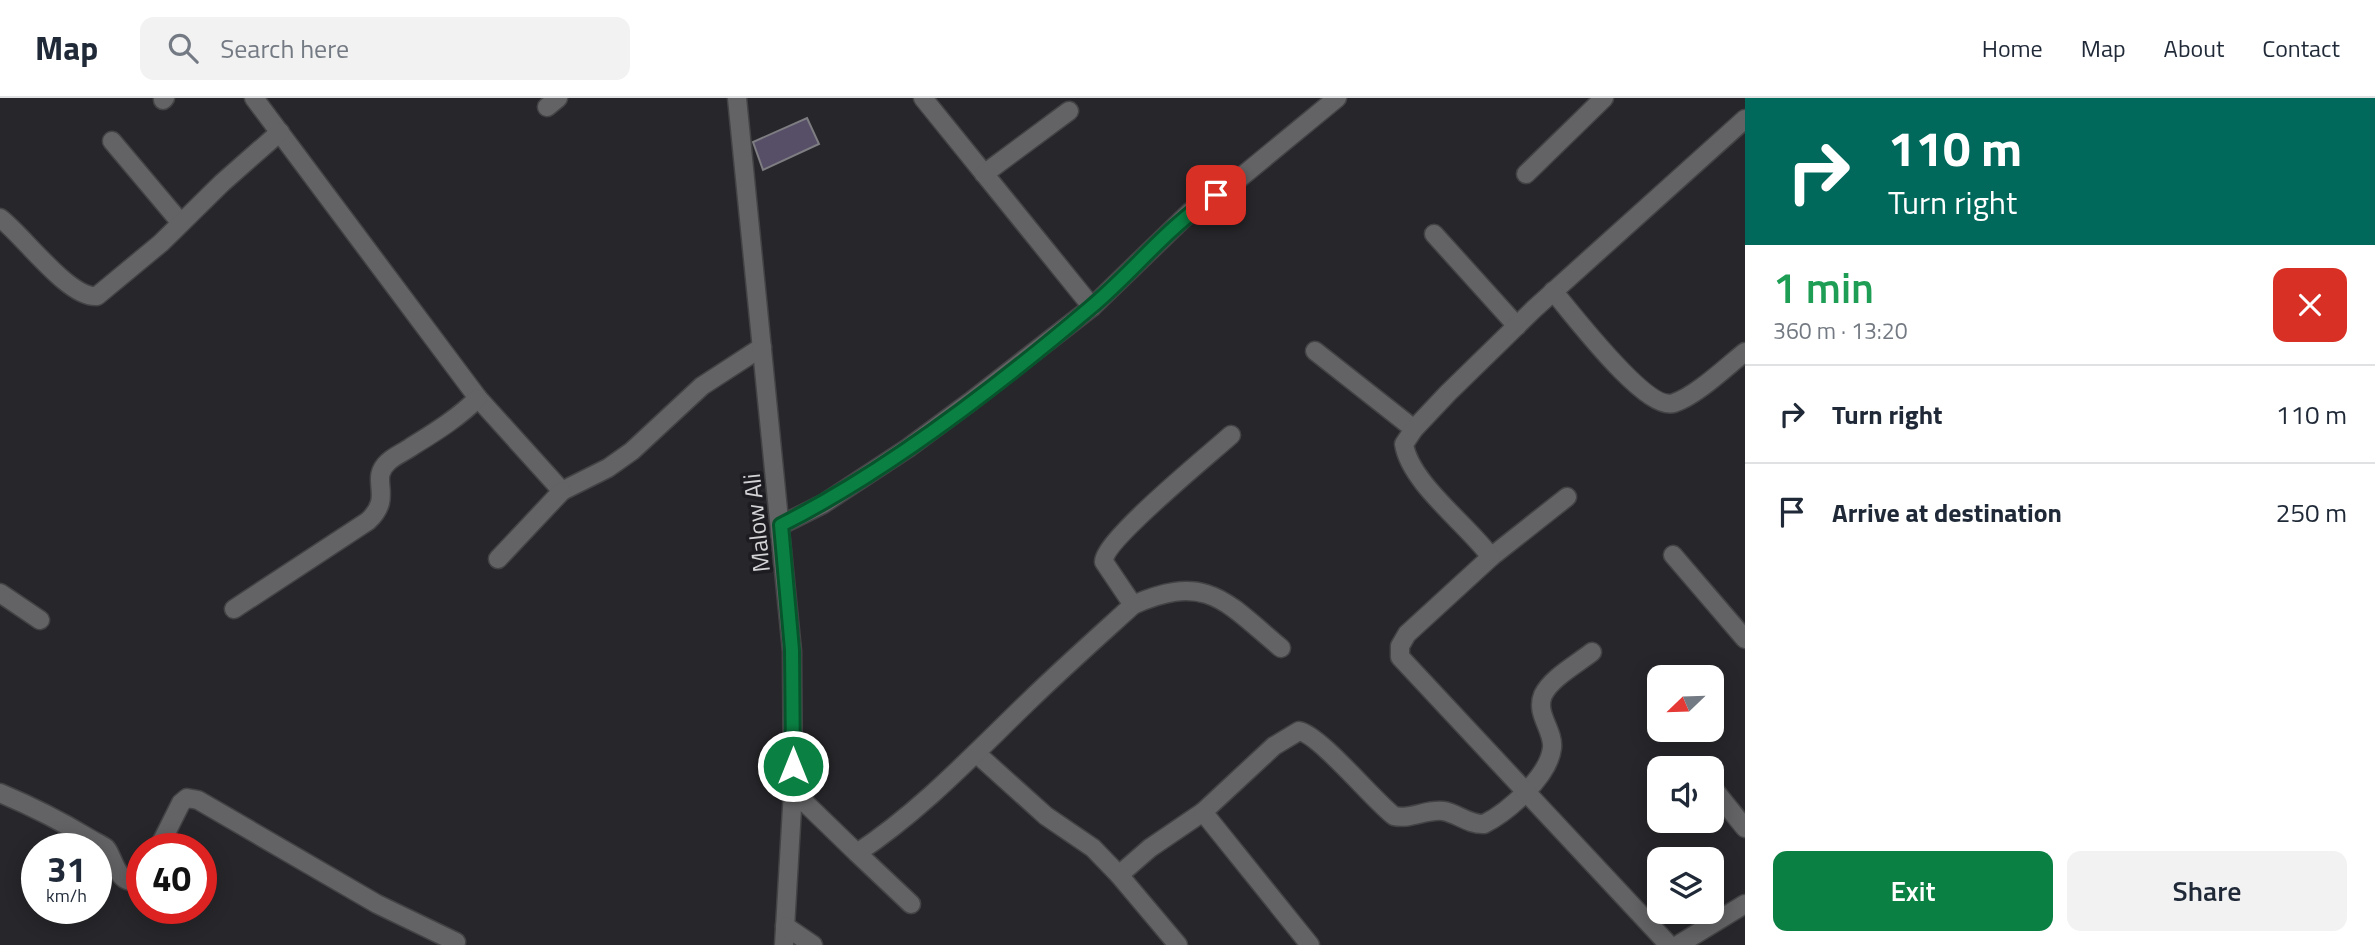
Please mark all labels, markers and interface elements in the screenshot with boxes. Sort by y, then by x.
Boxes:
search box [140,17,630,80]
text: Map [35,23,98,73]
icon: search [164,29,202,67]
text: Search here [220,29,349,68]
text: Home [1982,30,2043,66]
text: Map [2081,30,2126,66]
text: About [2164,30,2224,66]
text: Contact [2262,30,2340,66]
text: 110 m [1888,110,2022,185]
icon: right [1773,126,1864,217]
pin [1186,165,1246,225]
icon: arrive [1197,176,1235,214]
text: Turn right [1888,178,2017,226]
text: 1 min [1773,255,1874,319]
button: close [2273,268,2347,342]
text: 360 m · 13:20 [1773,313,1908,348]
icon: right [1773,395,1811,433]
text: Turn right [1832,395,1943,434]
text: 110 m [2276,395,2347,434]
street label: Malow Ali [733,472,779,574]
icon: arrive [1773,493,1811,531]
text: Arrive at destination [1832,493,2062,532]
text: 250 m [2276,493,2347,532]
north arrow [1647,665,1724,742]
map controls [1647,665,1724,924]
position arrow [756,729,830,803]
button: sound [1647,756,1724,833]
speed limit sign: 40 [126,833,217,924]
text: 31 [47,842,86,896]
button: layers [1647,847,1724,924]
button: Exit [1773,851,2053,931]
button: Share [2067,851,2347,931]
text: km/h [46,882,87,909]

